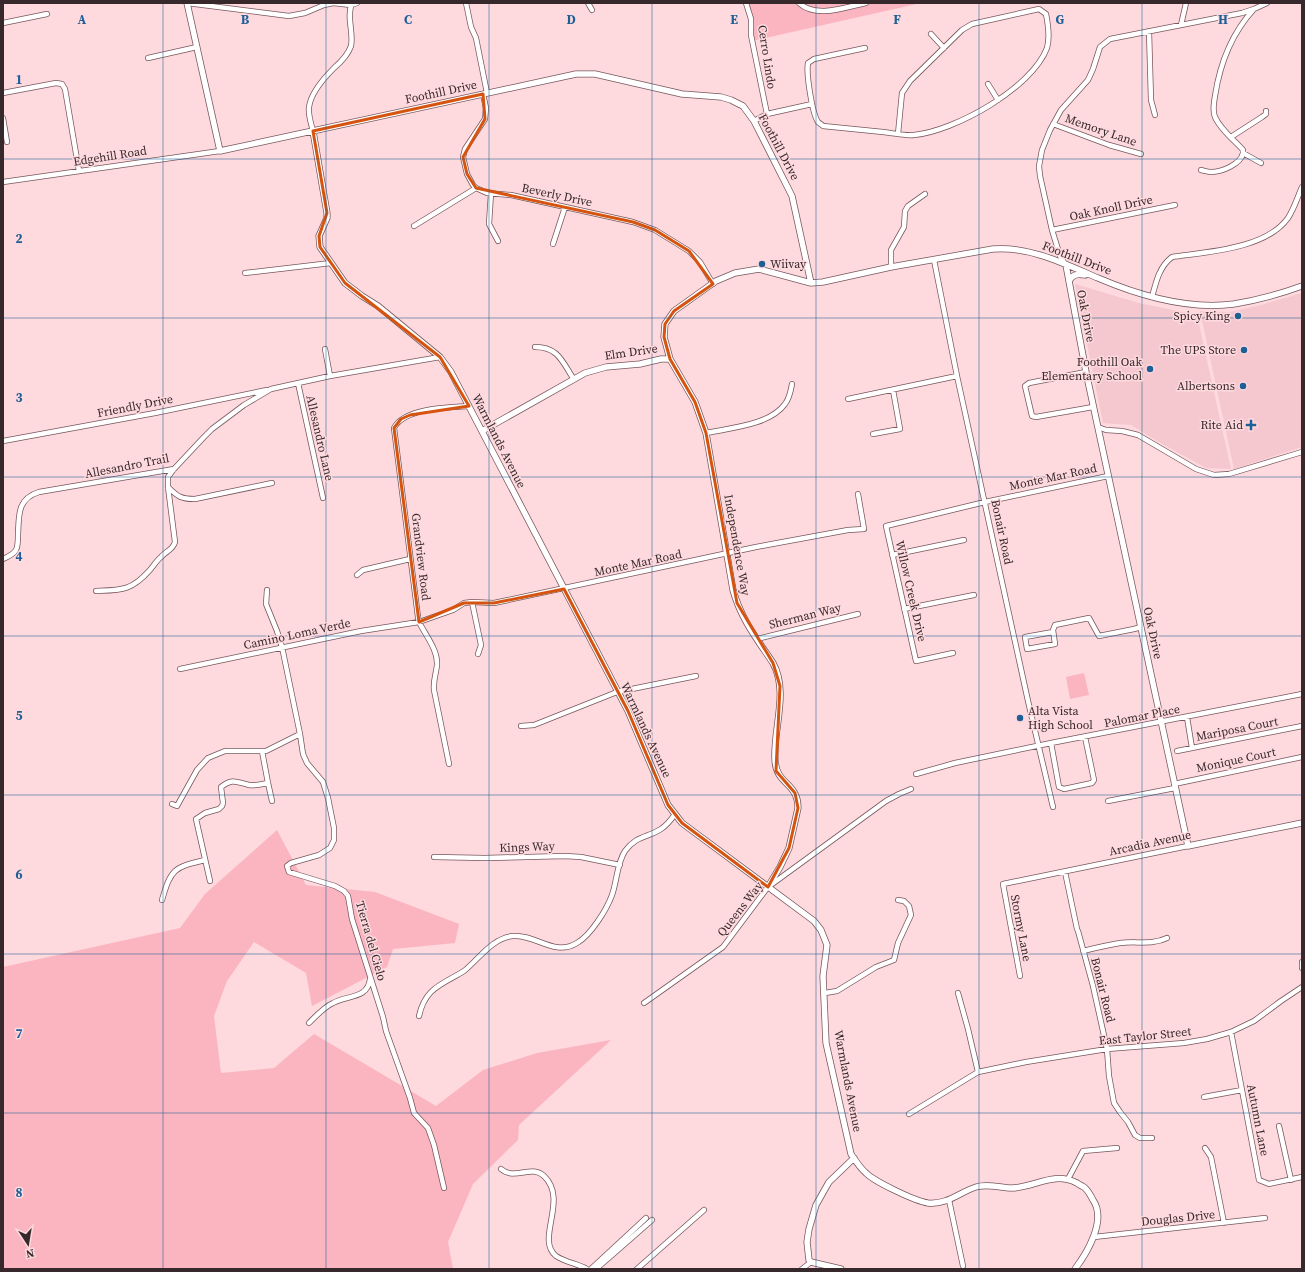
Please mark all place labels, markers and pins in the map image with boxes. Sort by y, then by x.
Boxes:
place label: Wiivay [770,256,807,272]
marker: Wiivay [757,259,767,269]
place label: Spicy King [1174,308,1230,324]
marker: Spicy King [1233,311,1243,321]
place label: The UPS Store [1160,342,1236,358]
marker: The UPS Store [1239,345,1249,355]
place label: Foothill Oak Elementary School [1041,354,1142,384]
marker: Foothill Oak Elementary School [1145,364,1155,374]
place label: Albertsons [1177,378,1235,394]
marker: Albertsons [1238,381,1248,391]
place label: Rite Aid [1200,417,1243,433]
marker: Rite Aid [1246,420,1256,430]
place label: Alta Vista High School [1028,703,1093,733]
marker: Alta Vista High School [1015,713,1025,723]

